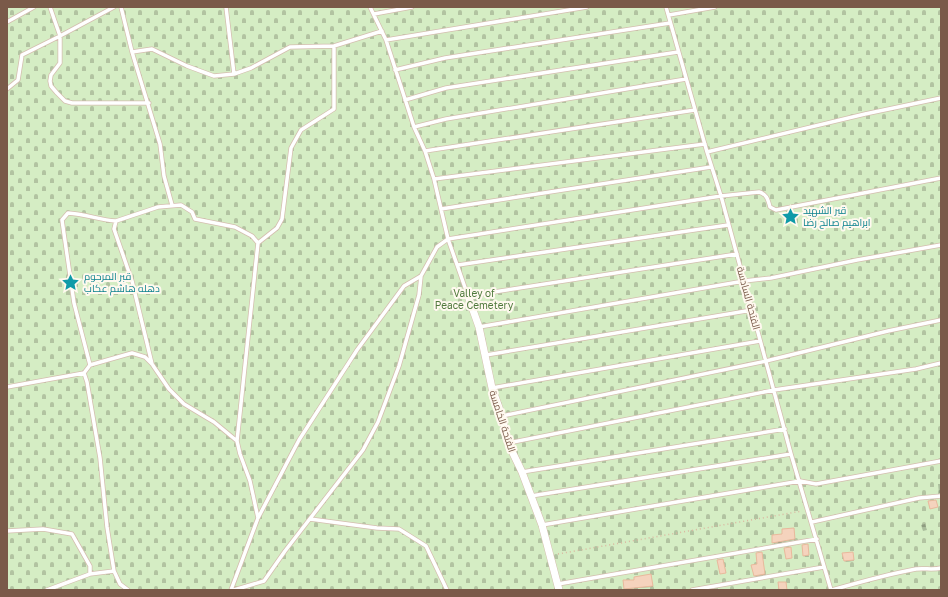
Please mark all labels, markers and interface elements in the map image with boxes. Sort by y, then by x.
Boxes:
place label: قبر الشهيد ابراهيم صالح رضا [803,204,871,230]
place icon: قبر الشهيد ابراهيم صالح رضا [780,206,800,226]
street label: الفتحة السادسة [735,265,763,331]
place label: قبر المرحوم دهله هاشم عكاب [84,270,160,296]
place icon: قبر المرحوم دهله هاشم عكاب [61,272,81,292]
park label: Valley of Peace Cemetery [435,287,514,311]
street label: الفتحة الخامسة [487,389,519,453]

